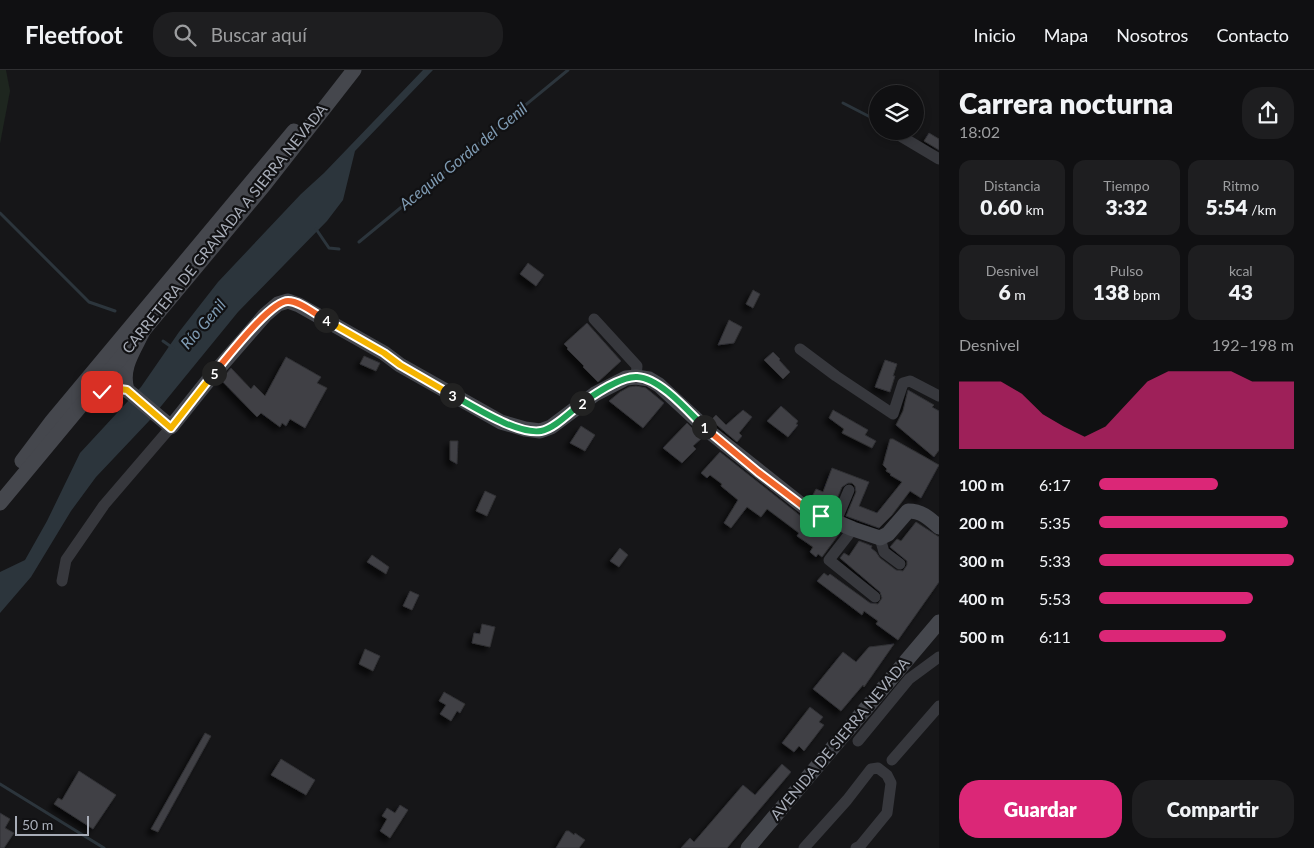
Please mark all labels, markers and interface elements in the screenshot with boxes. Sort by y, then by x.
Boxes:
search box [153,12,503,57]
text: Fleetfoot [25,20,123,49]
icon: search [171,21,199,49]
text: Buscar aquí [211,23,307,46]
text: Inicio [973,24,1016,46]
text: Mapa [1044,24,1088,46]
text: Nosotros [1116,24,1188,46]
text: Contacto [1216,24,1289,46]
map controls [869,85,924,140]
button: layers [869,85,924,140]
text: Carrera nocturna [959,86,1173,120]
button: share [1242,87,1294,139]
water label: Acequia Gorda del Genil [394,98,531,214]
street label: CARRETERA DE GRANADA A SIERRA NEVADA [118,99,331,357]
text: 18:02 [959,122,1000,141]
text: Distancia [984,177,1041,194]
text: Tiempo [1103,177,1150,194]
text: Ritmo [1223,177,1259,194]
text: 0.60 [980,194,1022,219]
text: 3:32 [1105,194,1148,219]
text: 5:54 [1206,194,1248,219]
text: km [1022,201,1044,218]
text: /km [1248,201,1276,218]
text: Desnivel [986,262,1039,279]
text: Pulso [1110,262,1143,279]
text: kcal [1229,262,1253,279]
text: 6 [999,279,1011,304]
text: 138 [1093,279,1129,304]
text: 43 [1229,279,1253,304]
text: m [1011,286,1026,303]
text: bpm [1129,286,1160,303]
water label: Río Genil [176,295,229,352]
pin: 4 [314,308,338,332]
text: 4 [322,312,331,329]
text: Desnivel [959,335,1019,354]
text: 192–198 m [1212,335,1294,354]
pin: 5 [202,360,226,386]
text: 5 [210,365,219,382]
pin [81,371,123,413]
icon: check [88,378,116,406]
pin: 3 [440,382,464,408]
text: 3 [448,387,457,404]
pin: 2 [570,390,594,416]
text: 2 [578,395,587,412]
pin: 1 [692,414,716,440]
text: 1 [700,419,709,436]
text: 100 m [959,475,1004,494]
text: 6:17 [1039,475,1071,494]
pin [800,495,842,537]
icon: arrive [807,502,835,530]
text: 200 m [959,513,1004,532]
text: 5:35 [1039,513,1071,532]
text: 300 m [959,551,1004,570]
text: 5:33 [1039,551,1071,570]
text: 400 m [959,589,1004,608]
text: 5:53 [1039,589,1071,608]
text: 500 m [959,627,1004,646]
text: 6:11 [1039,627,1071,646]
street label: AVENIDA DE SIERRA NEVADA [766,653,913,823]
button: Guardar [959,780,1122,838]
button: Compartir [1132,780,1294,838]
scale bar [15,813,89,836]
text: 50 m [22,816,53,833]

